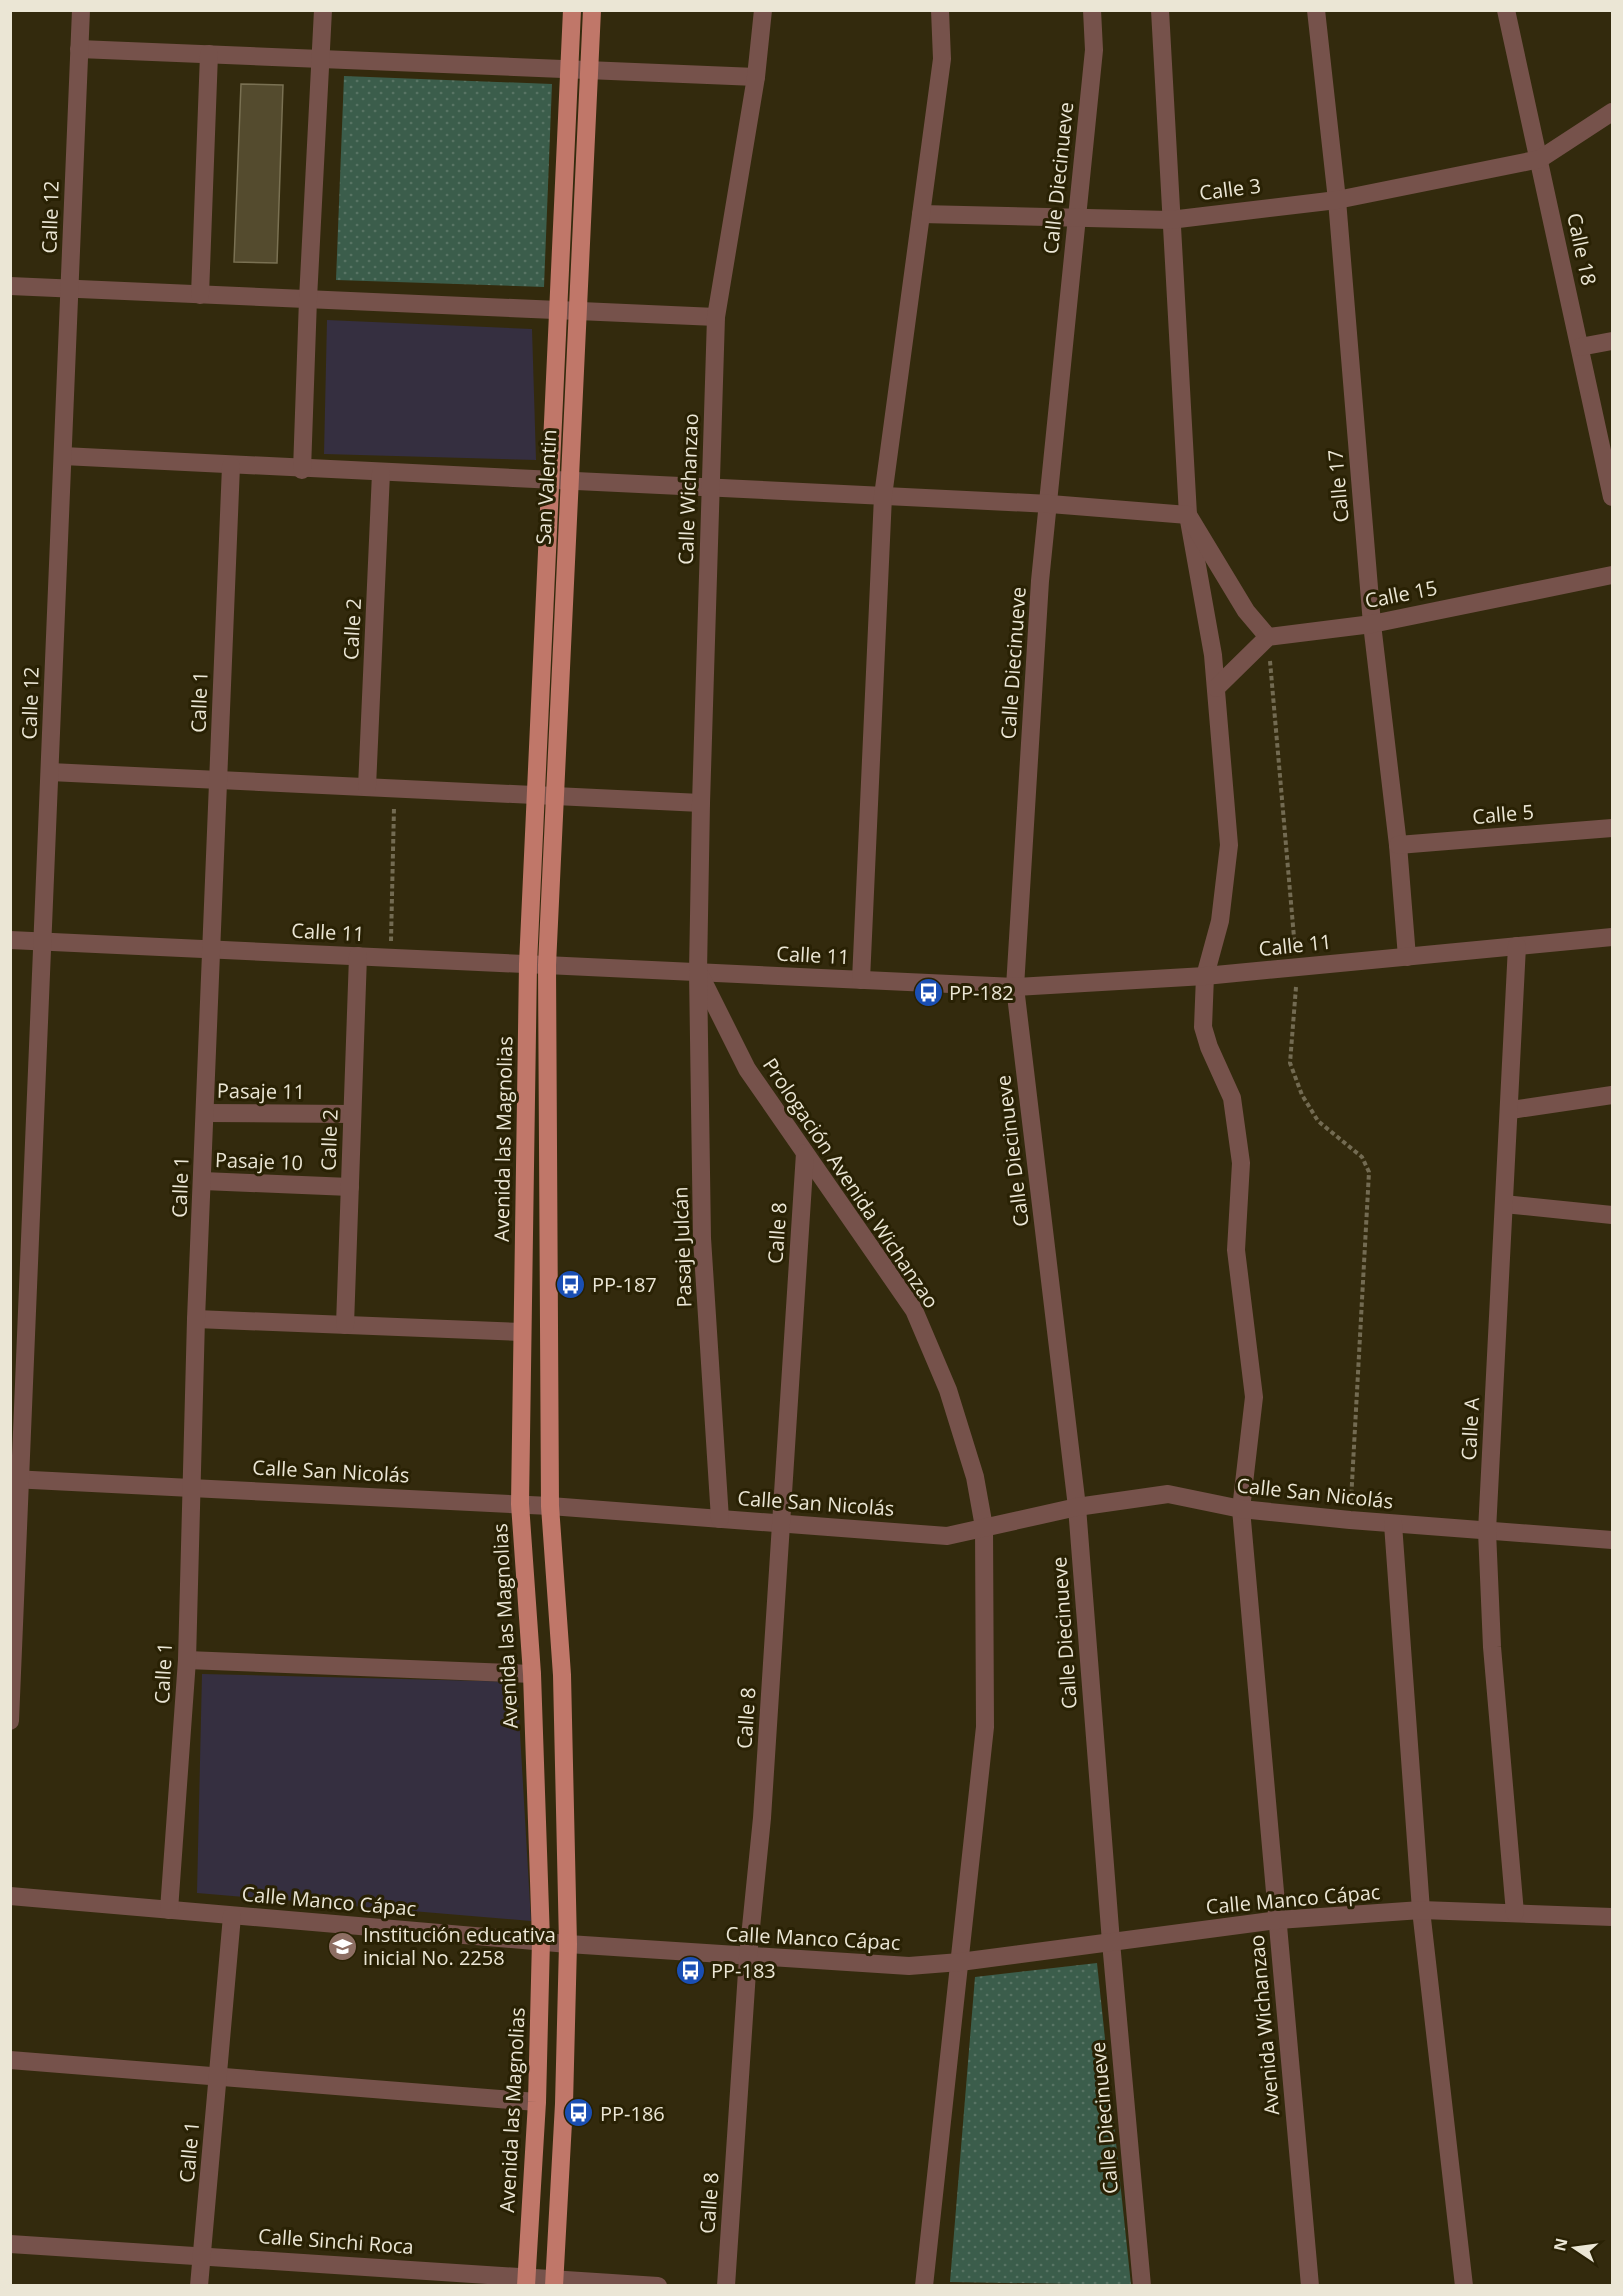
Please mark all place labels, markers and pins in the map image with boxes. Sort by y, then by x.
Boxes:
bus stop icon: PP-182 [912,976,944,1008]
place label: PP-182 [949,979,1014,1006]
bus stop icon: PP-187 [555,1268,587,1300]
place label: PP-187 [592,1271,657,1298]
place label: Institución educativa inicial No. 2258 [363,1921,556,1971]
school or university icon: Institución educativa inicial No. 2258 [326,1930,358,1962]
bus stop icon: PP-183 [674,1954,706,1986]
place label: PP-183 [711,1957,776,1984]
bus stop icon: PP-186 [563,2097,595,2129]
place label: PP-186 [600,2100,665,2127]

